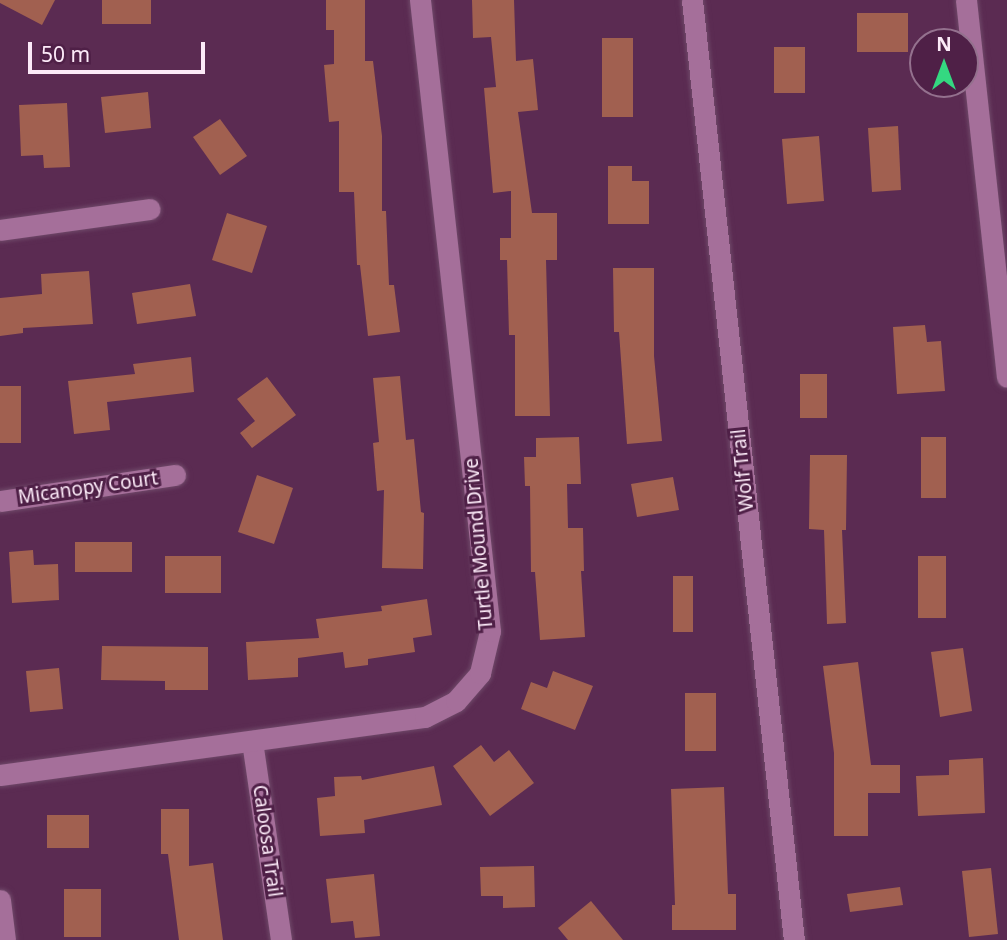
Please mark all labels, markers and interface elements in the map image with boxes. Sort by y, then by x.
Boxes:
scale bar [32,28,208,72]
north arrow [909,28,979,98]
text: N [936,31,952,57]
text: 50 m [41,40,90,68]
street label: Wolf Trail [727,428,759,512]
street label: Turtle Mound Drive [460,457,498,631]
street label: Micanopy Court [17,467,159,509]
street label: Caloosa Trail [248,784,286,898]

